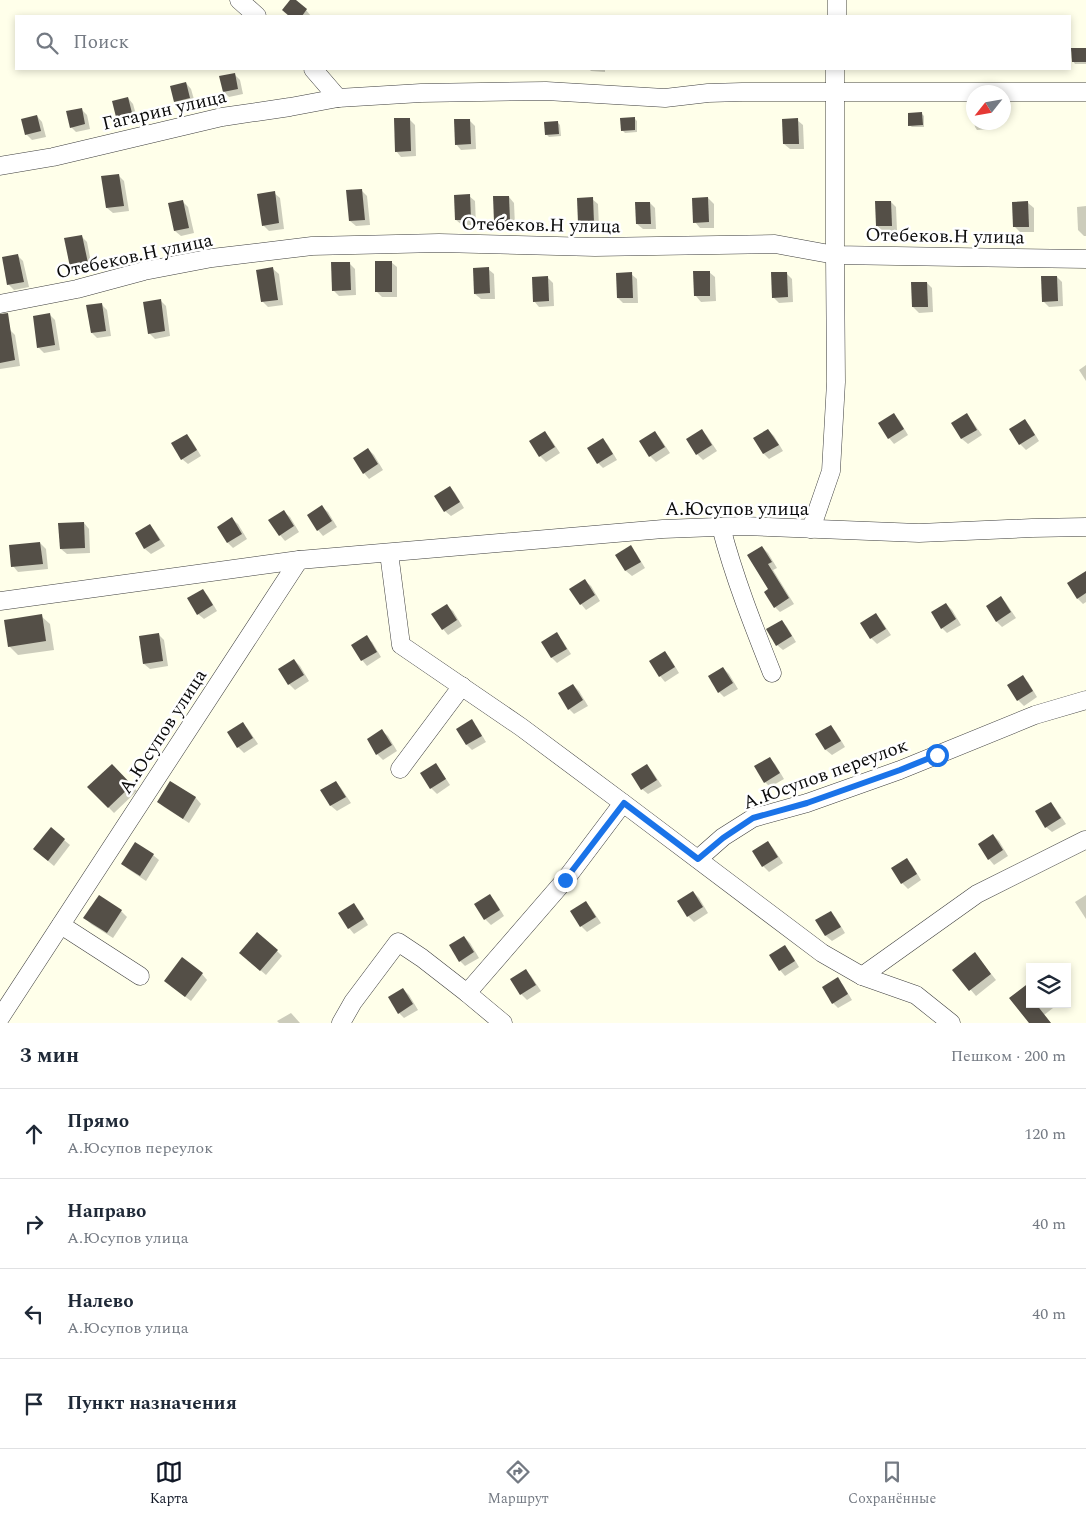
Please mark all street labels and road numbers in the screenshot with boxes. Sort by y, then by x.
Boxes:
street label: Гагарин улица [99,82,230,139]
street label: Отебеков.Н улица [461,210,622,241]
street label: Отебеков.Н улица [865,221,1026,252]
street label: Отебеков.Н улица [53,226,216,287]
street label: А.Юсупов улица [665,495,810,524]
street label: А.Юсупов улица [112,663,215,800]
street label: А.Юсупов переулок [739,731,912,818]

